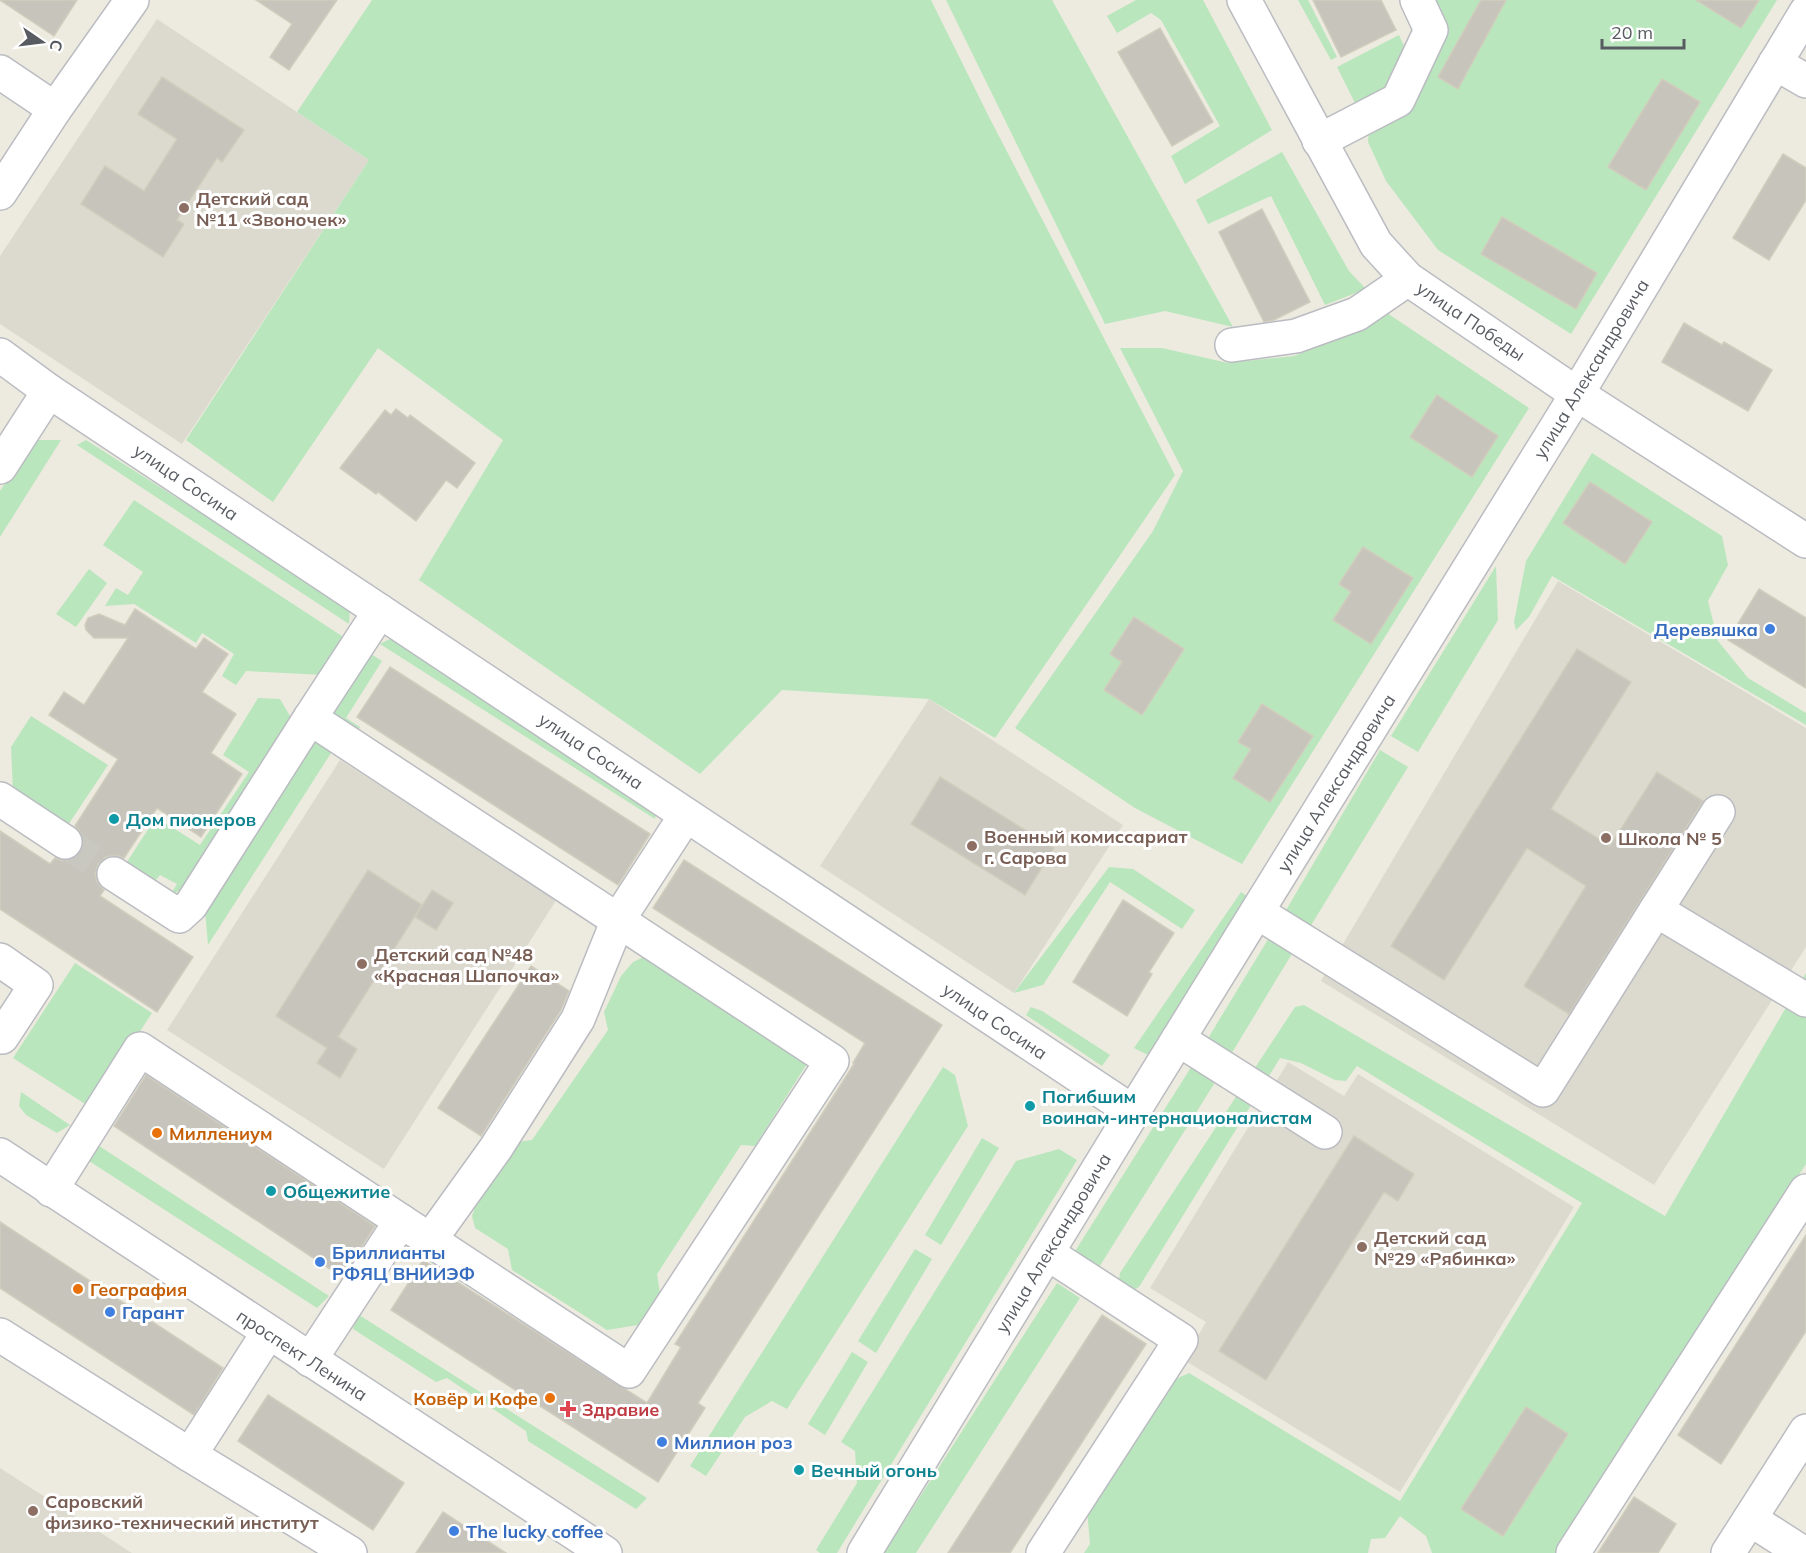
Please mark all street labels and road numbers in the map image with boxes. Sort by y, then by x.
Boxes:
street label: улица Александровича [1528,275,1654,463]
street label: улица Победы [1412,276,1530,366]
street label: улица Сосина [129,439,243,525]
street label: улица Александровича [1272,690,1400,876]
street label: улица Сосина [534,708,648,794]
street label: улица Сосина [938,978,1052,1064]
street label: улица Александровича [990,1149,1116,1337]
street label: проспект Ленина [232,1304,372,1406]

